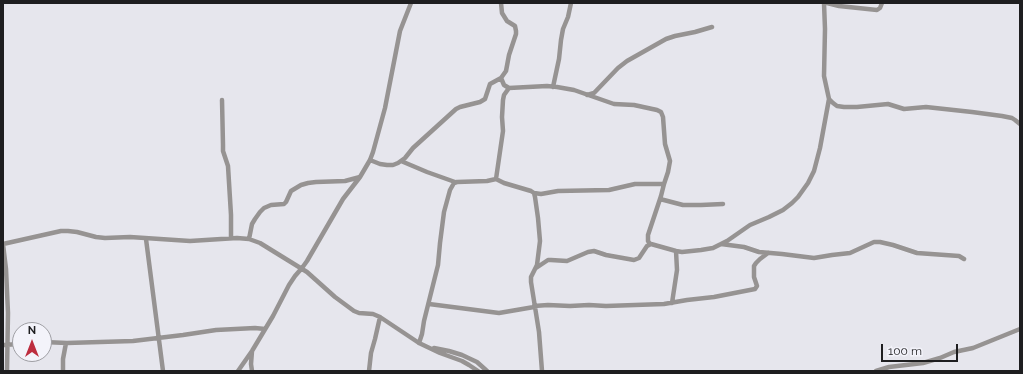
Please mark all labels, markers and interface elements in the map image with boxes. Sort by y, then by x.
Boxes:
north arrow [12,322,52,362]
text: N [28,324,36,337]
scale bar [883,336,960,362]
text: 100 m [888,344,922,358]

